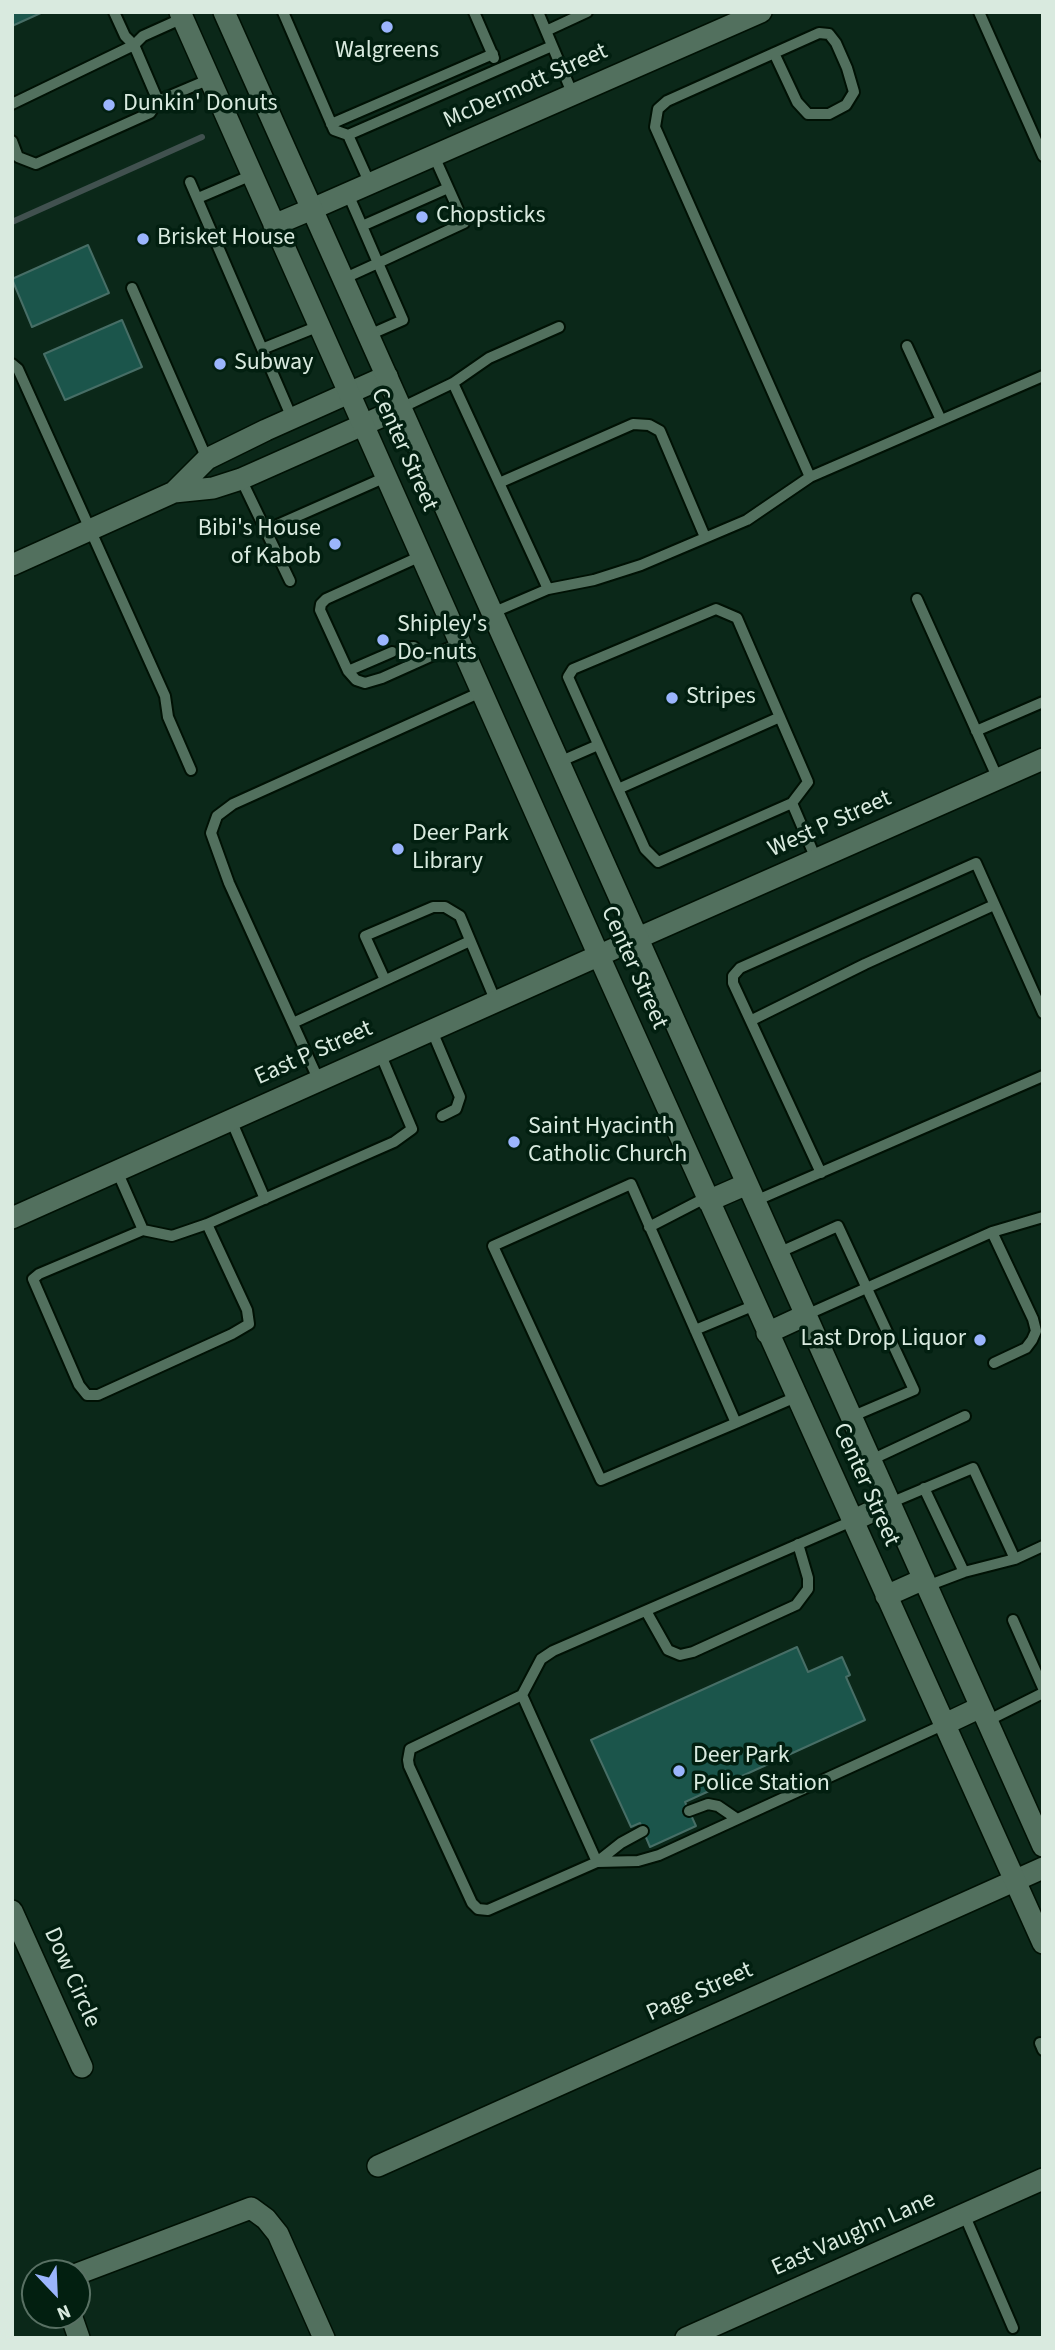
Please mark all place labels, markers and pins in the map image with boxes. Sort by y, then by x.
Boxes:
marker: Walgreens [379,19,395,35]
place label: Walgreens [335,38,439,66]
place label: Dunkin' Donuts [123,91,278,119]
marker: Dunkin' Donuts [101,97,117,113]
place label: Chopsticks [436,203,546,231]
marker: Chopsticks [414,209,430,225]
place label: Brisket House [157,225,295,253]
marker: Brisket House [135,231,151,247]
place label: Subway [234,350,313,378]
marker: Subway [212,356,228,372]
place label: Bibi's House of Kabob [198,516,321,572]
marker: Bibi's House of Kabob [327,536,343,552]
place label: Shipley's Do-nuts [397,612,487,668]
marker: Shipley's Do-nuts [375,632,391,648]
place label: Stripes [686,684,756,712]
marker: Stripes [664,690,680,706]
place label: Deer Park Library [412,821,509,877]
marker: Deer Park Library [390,841,406,857]
place label: Saint Hyacinth Catholic Church [528,1114,687,1170]
marker: Saint Hyacinth Catholic Church [506,1134,522,1150]
place label: Last Drop Liquor [800,1326,966,1354]
marker: Last Drop Liquor [972,1332,988,1348]
place label: Deer Park Police Station [693,1743,830,1799]
marker: Deer Park Police Station [671,1763,687,1779]

